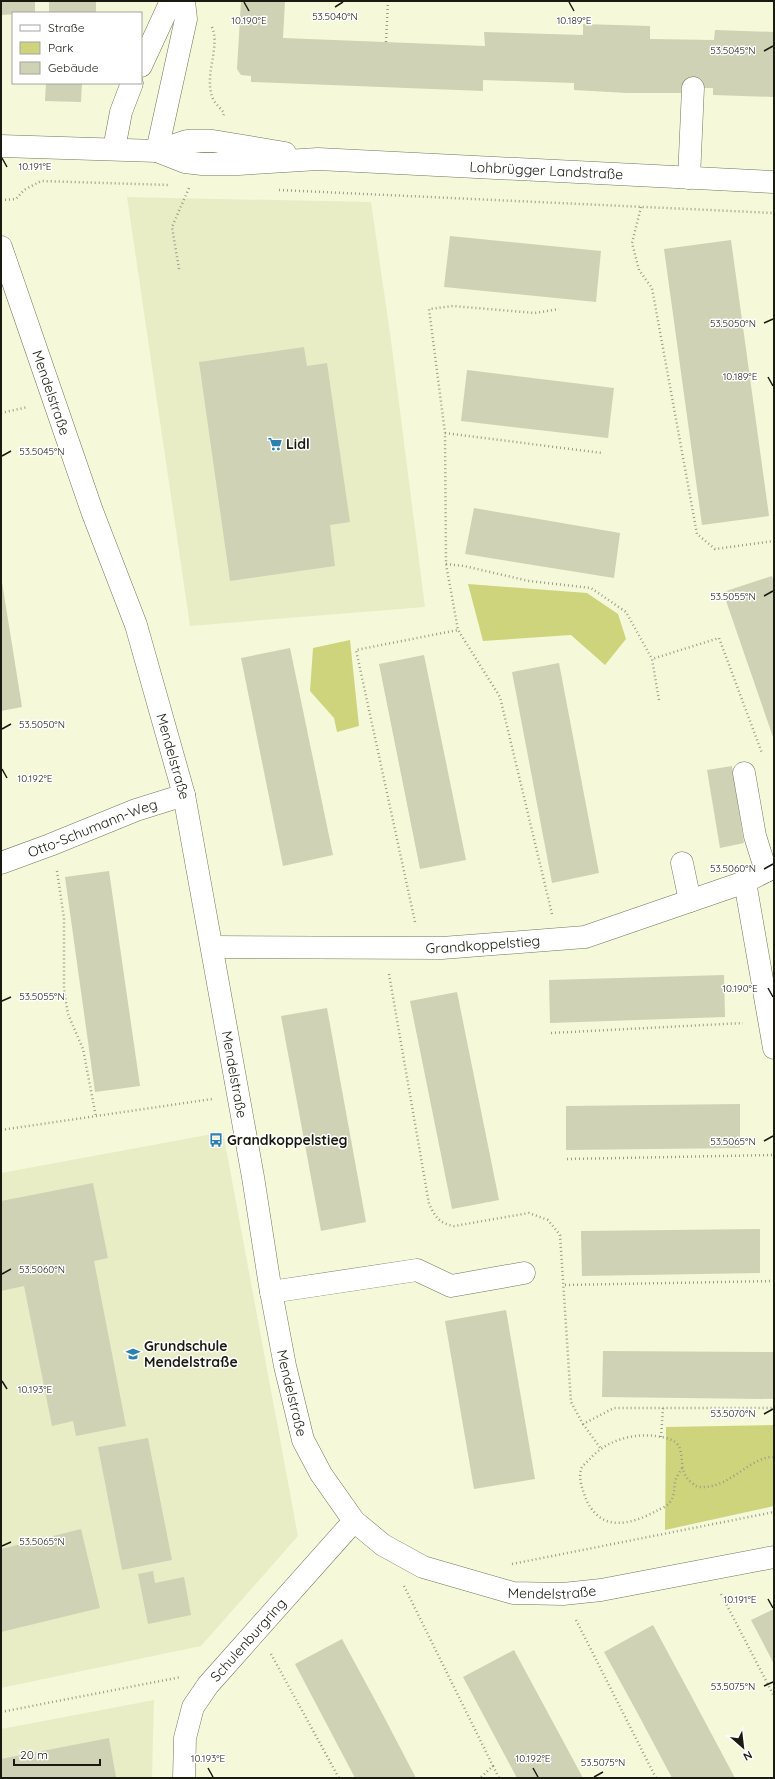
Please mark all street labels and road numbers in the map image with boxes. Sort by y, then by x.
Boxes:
street label: Lohbrügger Landstraße [469,158,624,183]
street label: Mendelstraße [28,348,74,438]
street label: Mendelstraße [152,711,194,801]
street label: Otto-Schumann-Weg [25,795,160,861]
street label: Grandkoppelstieg [426,931,541,957]
street label: Mendelstraße [218,1029,251,1120]
street label: Mendelstraße [273,1348,311,1439]
street label: Mendelstraße [507,1582,597,1603]
street label: Schulenburgring [206,1594,290,1685]

